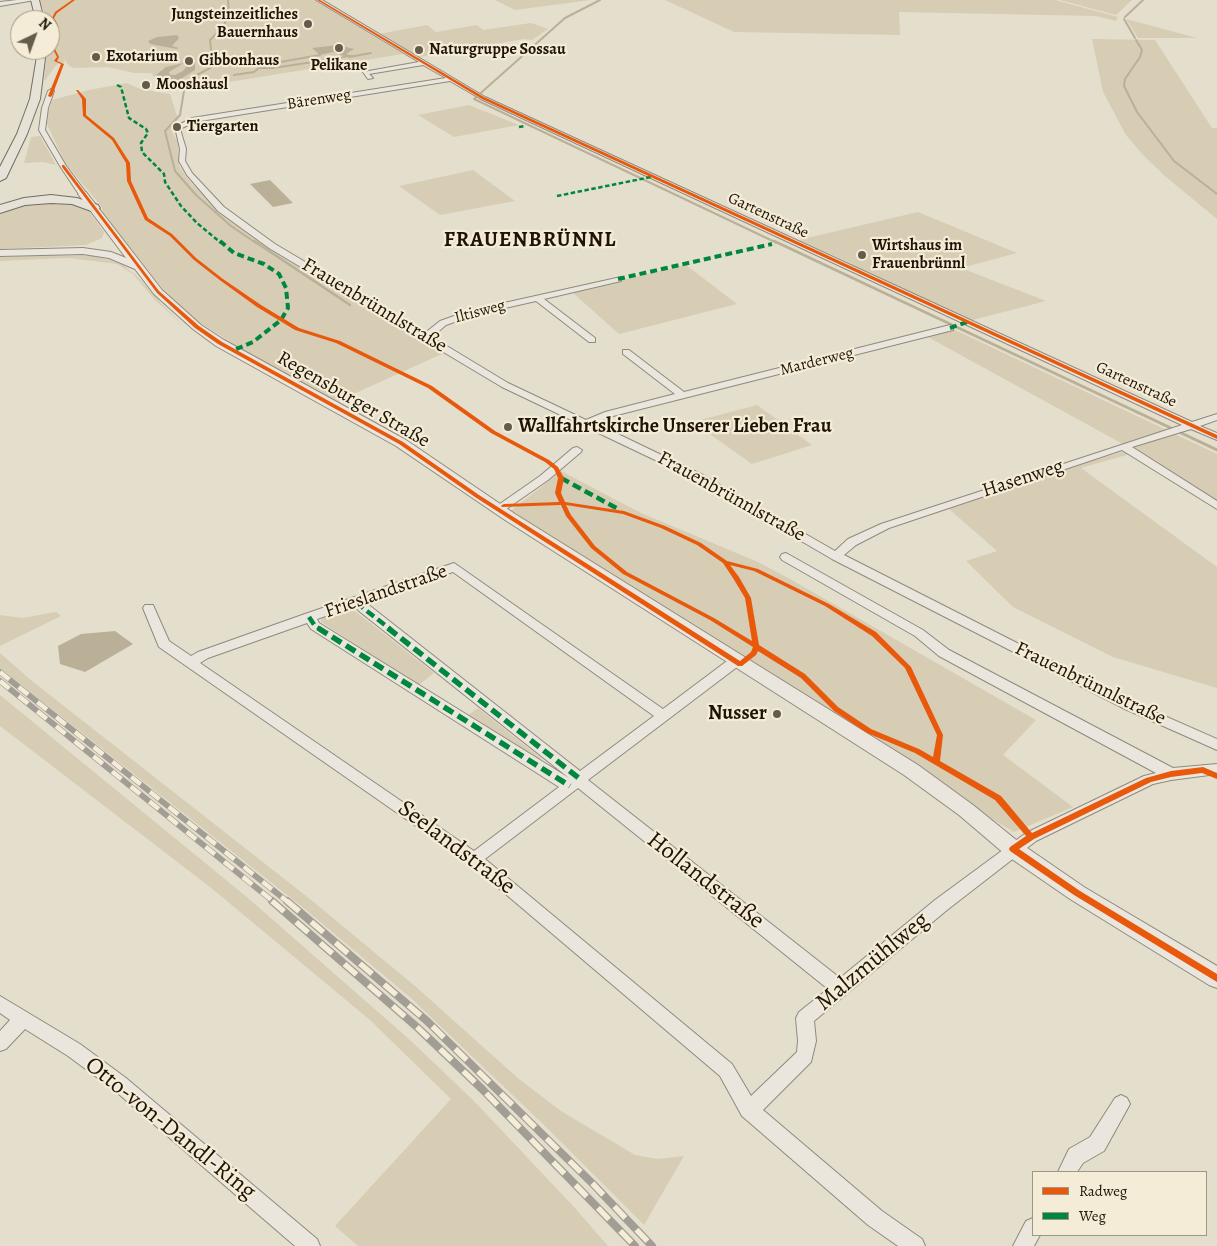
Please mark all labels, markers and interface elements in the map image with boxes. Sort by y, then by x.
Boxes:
place label: Jungsteinzeitliches Bauernhaus [171,5,298,43]
north arrow [10,10,60,60]
text: N [35,14,55,35]
marker: Jungsteinzeitliches Bauernhaus [302,18,314,30]
place label: Naturgruppe Sossau [429,40,566,60]
marker: Pelikane [333,42,345,54]
marker: Naturgruppe Sossau [413,44,425,56]
place label: Exotarium [106,47,178,67]
marker: Exotarium [90,51,102,63]
place label: Gibbonhaus [199,51,279,71]
marker: Gibbonhaus [183,55,195,67]
place label: Pelikane [310,56,368,76]
place label: Mooshäusl [156,75,228,95]
marker: Mooshäusl [140,79,152,91]
street label: Bärenweg [286,85,352,115]
place label: Tiergarten [187,117,258,137]
marker: Tiergarten [171,121,183,133]
street label: Gartenstraße [724,189,812,243]
district label: FRAUENBRÜNNL [442,228,618,254]
place label: Wirtshaus im Frauenbrünnl [872,236,965,274]
marker: Wirtshaus im Frauenbrünnl [856,249,868,261]
street label: Frauenbrünnlstraße [297,253,451,359]
street label: Iltisweg [452,296,508,328]
street label: Marderweg [778,344,856,380]
street label: Regensburger Straße [272,347,434,453]
street label: Gartenstraße [1092,358,1180,412]
place label: Wallfahrtskirche Unserer Lieben Frau [518,415,832,439]
marker: Wallfahrtskirche Unserer Lieben Frau [502,421,514,433]
street label: Frauenbrünnlstraße [653,447,809,547]
street label: Hasenweg [979,455,1067,503]
street label: Frieslandstraße [321,560,451,624]
street label: Frauenbrünnlstraße [1011,637,1169,731]
place label: Nusser [708,702,767,726]
marker: Nusser [771,708,783,720]
street label: Seelandstraße [392,795,520,901]
street label: Hollandstraße [641,826,769,936]
street label: Malzmühlweg [811,906,935,1018]
street label: Otto-von-Dandl-Ring [79,1051,261,1207]
legend [1032,1171,1207,1236]
text: Radweg [1079,1181,1127,1201]
text: Weg [1079,1206,1106,1226]

